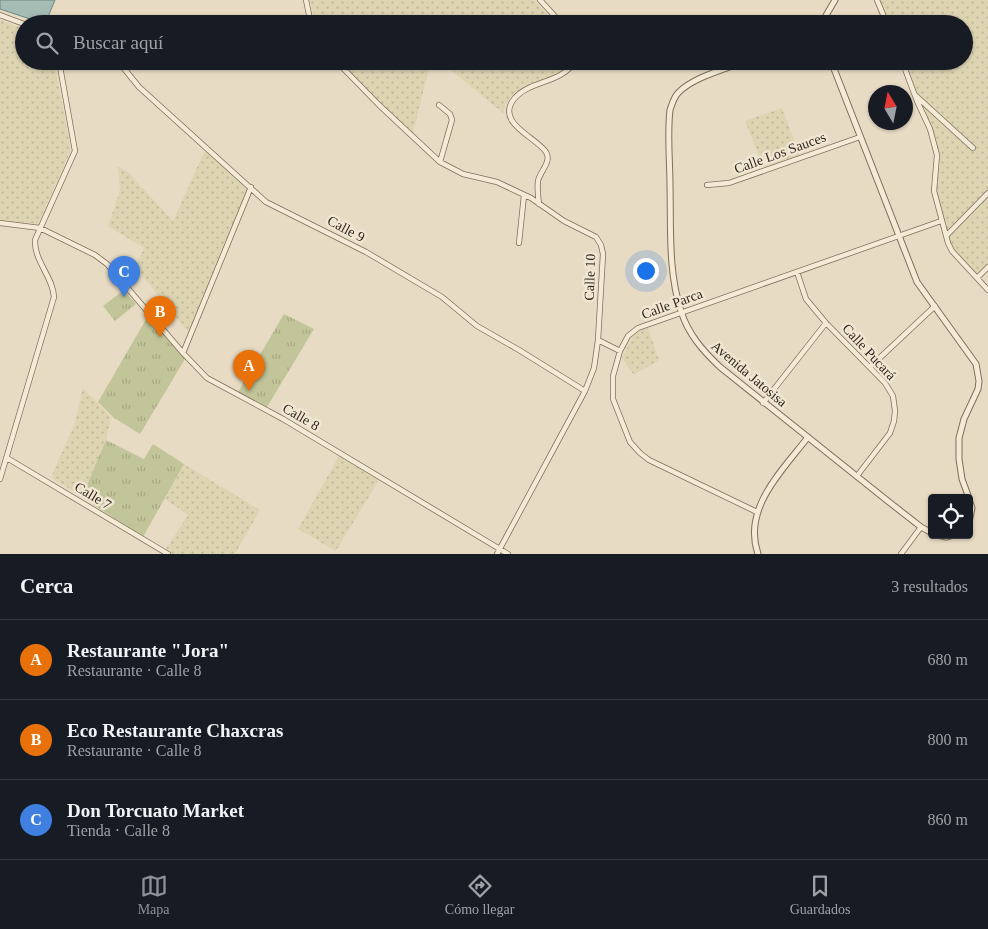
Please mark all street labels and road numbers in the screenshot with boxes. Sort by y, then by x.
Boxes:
street label: Calle Los Sauces [732,129,828,177]
street label: Calle 9 [325,213,367,245]
street label: Calle 10 [582,253,598,301]
street label: Calle Parca [639,286,705,322]
street label: Calle Pucará [839,321,899,384]
street label: Avenida Jatosisa [708,338,790,410]
street label: Calle 8 [280,400,322,434]
street label: Calle 7 [72,479,114,513]

